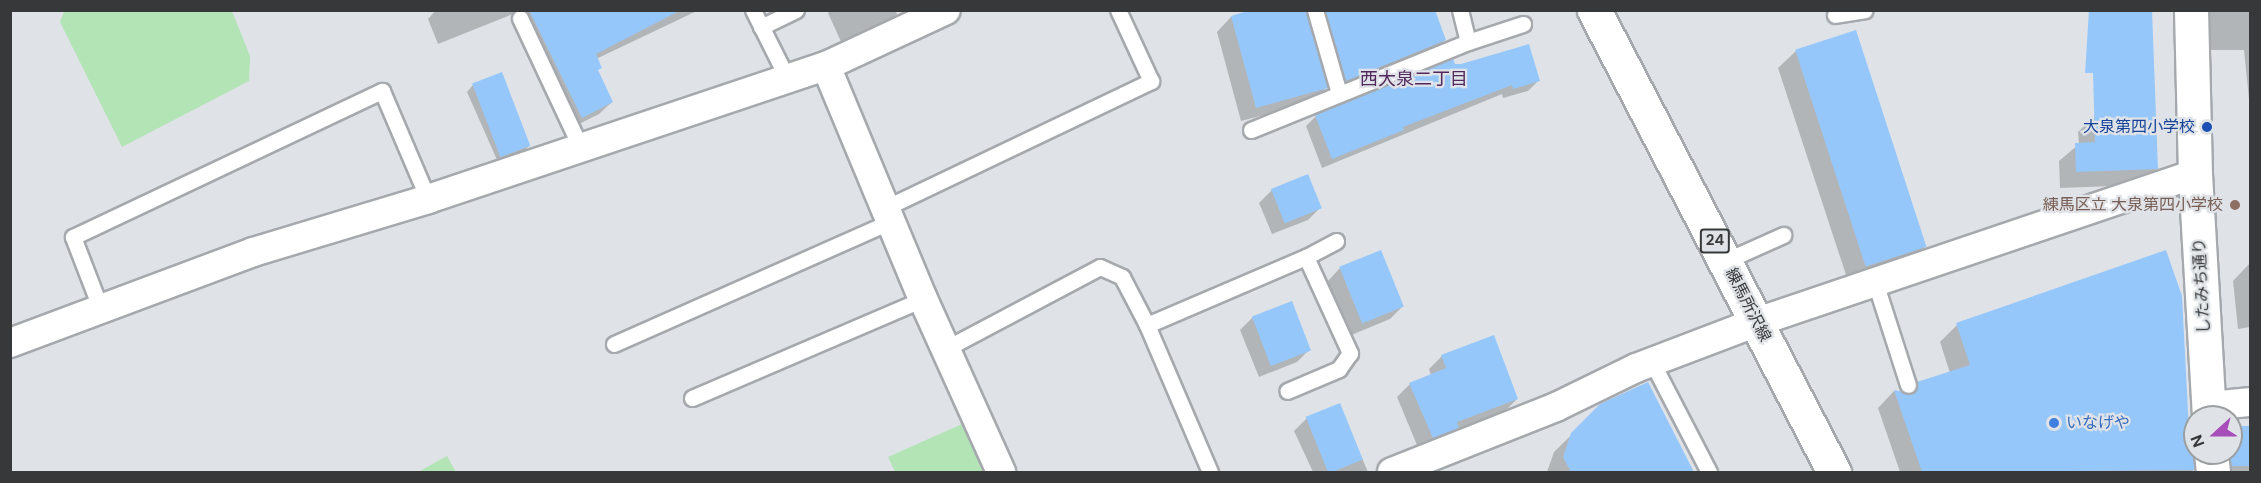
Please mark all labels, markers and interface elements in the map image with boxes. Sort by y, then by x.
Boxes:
district label: 西大泉二丁目 [1360,68,1468,90]
place label: 大泉第四小学校 [2083,117,2195,137]
marker: 大泉第四小学校 [2200,120,2214,134]
place label: 練馬区立 大泉第四小学校 [2043,195,2223,215]
marker: 練馬区立 大泉第四小学校 [2228,198,2242,212]
road number: 24 [1698,229,1732,253]
street label: したみち通り [2190,238,2214,334]
street label: 練馬所沢線 [1721,265,1775,345]
north arrow [2183,405,2243,465]
place label: いなげや [2066,413,2130,433]
marker: いなげや [2047,416,2061,430]
text: N [2186,432,2209,450]

